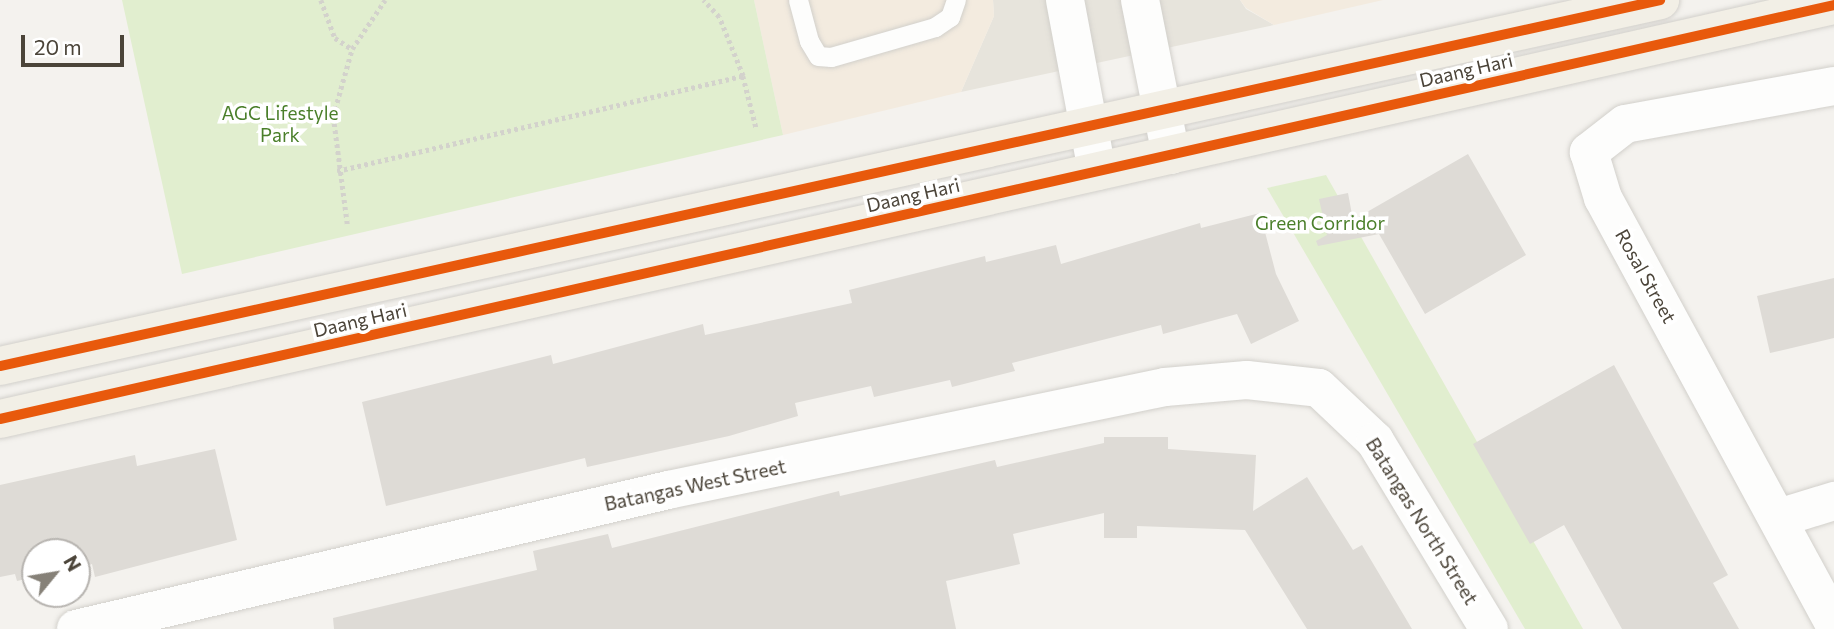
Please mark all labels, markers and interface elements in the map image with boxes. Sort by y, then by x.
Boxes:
scale bar [24,21,128,65]
text: 20 m [34,34,82,59]
street label: Daang Hari [1417,48,1515,92]
park label: AGC Lifestyle Park [221,102,339,146]
street label: Daang Hari [864,173,962,217]
park label: Green Corridor [1255,212,1385,234]
street label: Rosal Street [1611,225,1681,327]
street label: Daang Hari [311,298,409,342]
street label: Batangas North Street [1361,433,1483,609]
street label: Batangas West Street [602,455,788,515]
north arrow [21,538,91,608]
text: N [59,551,86,575]

